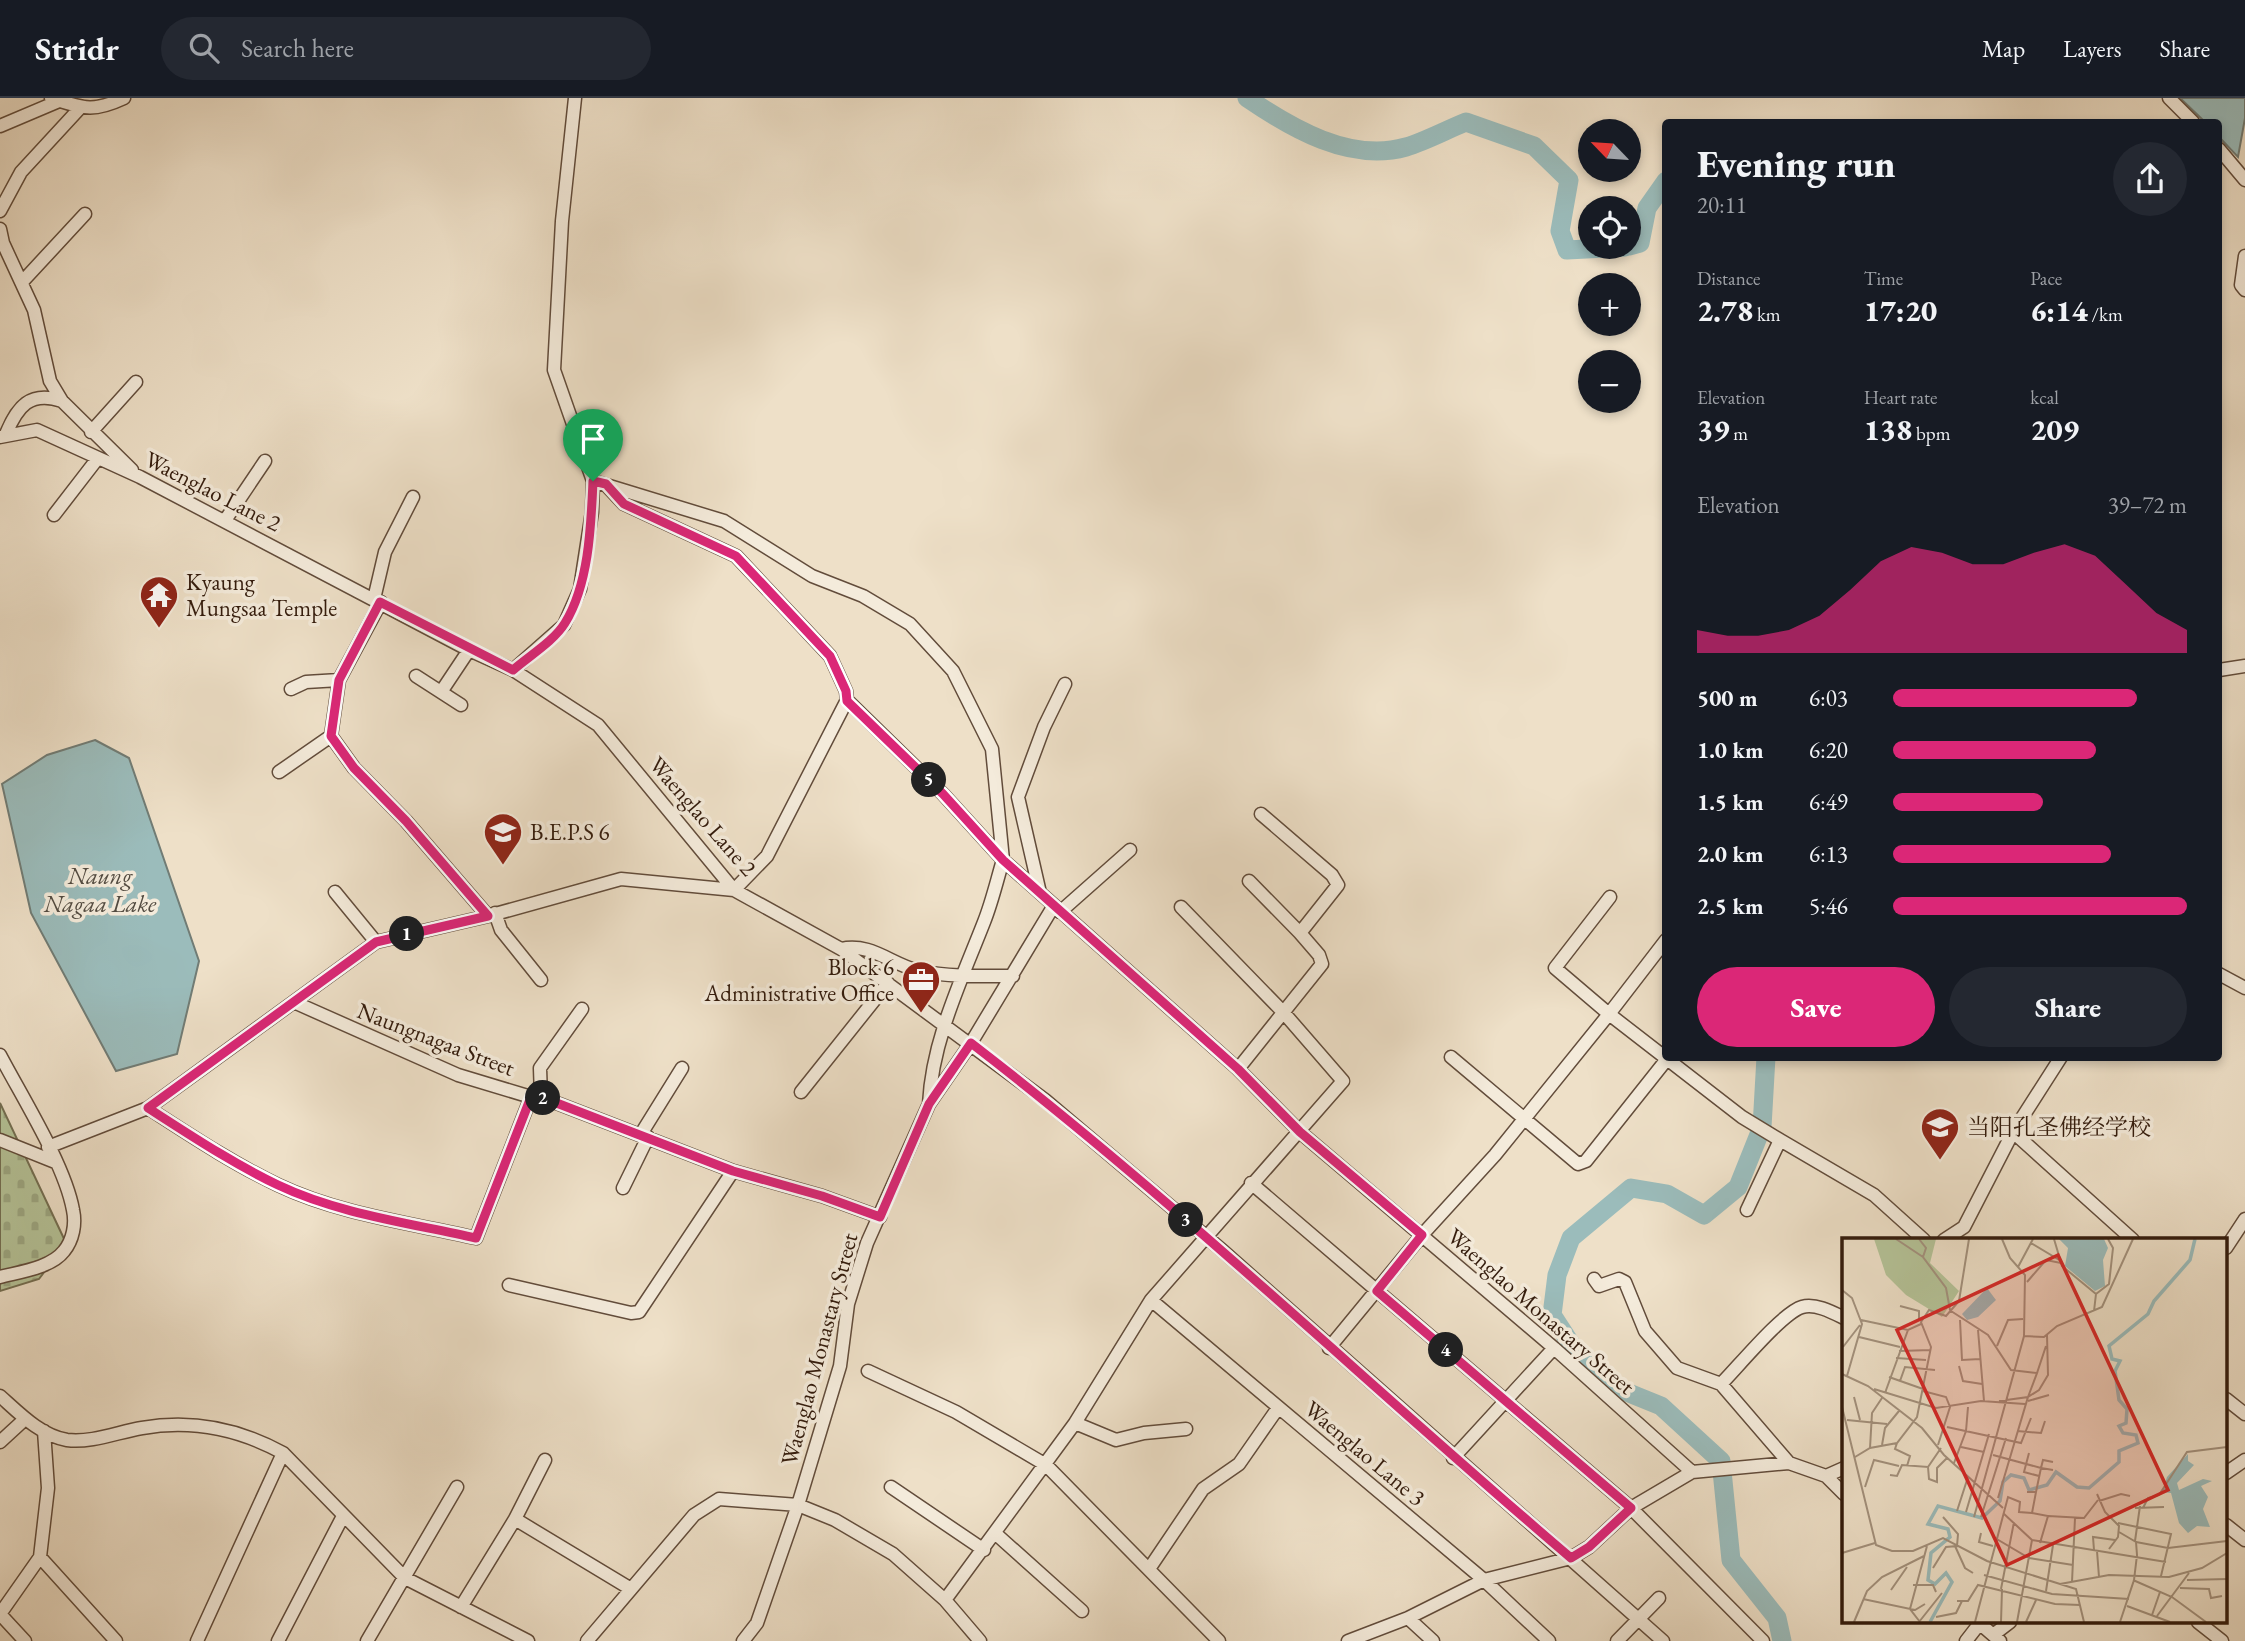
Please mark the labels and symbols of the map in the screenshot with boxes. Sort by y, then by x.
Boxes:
north arrow [1578,119,1642,182]
pin [563,409,623,481]
street label: Waenglao Lane 2 [140,444,286,538]
place label: Kyaung Mungsaa Temple [186,567,337,623]
temple icon: Kyaung Mungsaa Temple [138,574,180,629]
street label: Waenglao Lane 2 [643,750,763,882]
pin: 5 [912,762,946,798]
school or university icon: B.E.P.S 6 [482,811,524,866]
place label: B.E.P.S 6 [530,817,610,847]
water label: Naung Nagaa Lake [43,860,157,919]
pin: 1 [390,916,424,952]
place label: Block 6 Administrative Office [703,952,894,1008]
office icon: Block 6 Administrative Office [900,959,942,1014]
street label: Naungnagaa Street [353,995,520,1083]
pin: 2 [526,1080,560,1116]
school or university icon: 当阳孔圣佛经学校 [1919,1106,1961,1161]
place label: 当阳孔圣佛经学校 [1967,1112,2151,1142]
pin: 3 [1168,1202,1204,1238]
street label: Waenglao Monastary Street [1441,1221,1642,1401]
street label: Waenglao Monastary Street [774,1229,865,1469]
inset map [1842,1238,2228,1624]
pin: 4 [1428,1332,1464,1368]
street label: Waenglao Lane 3 [1298,1394,1432,1512]

